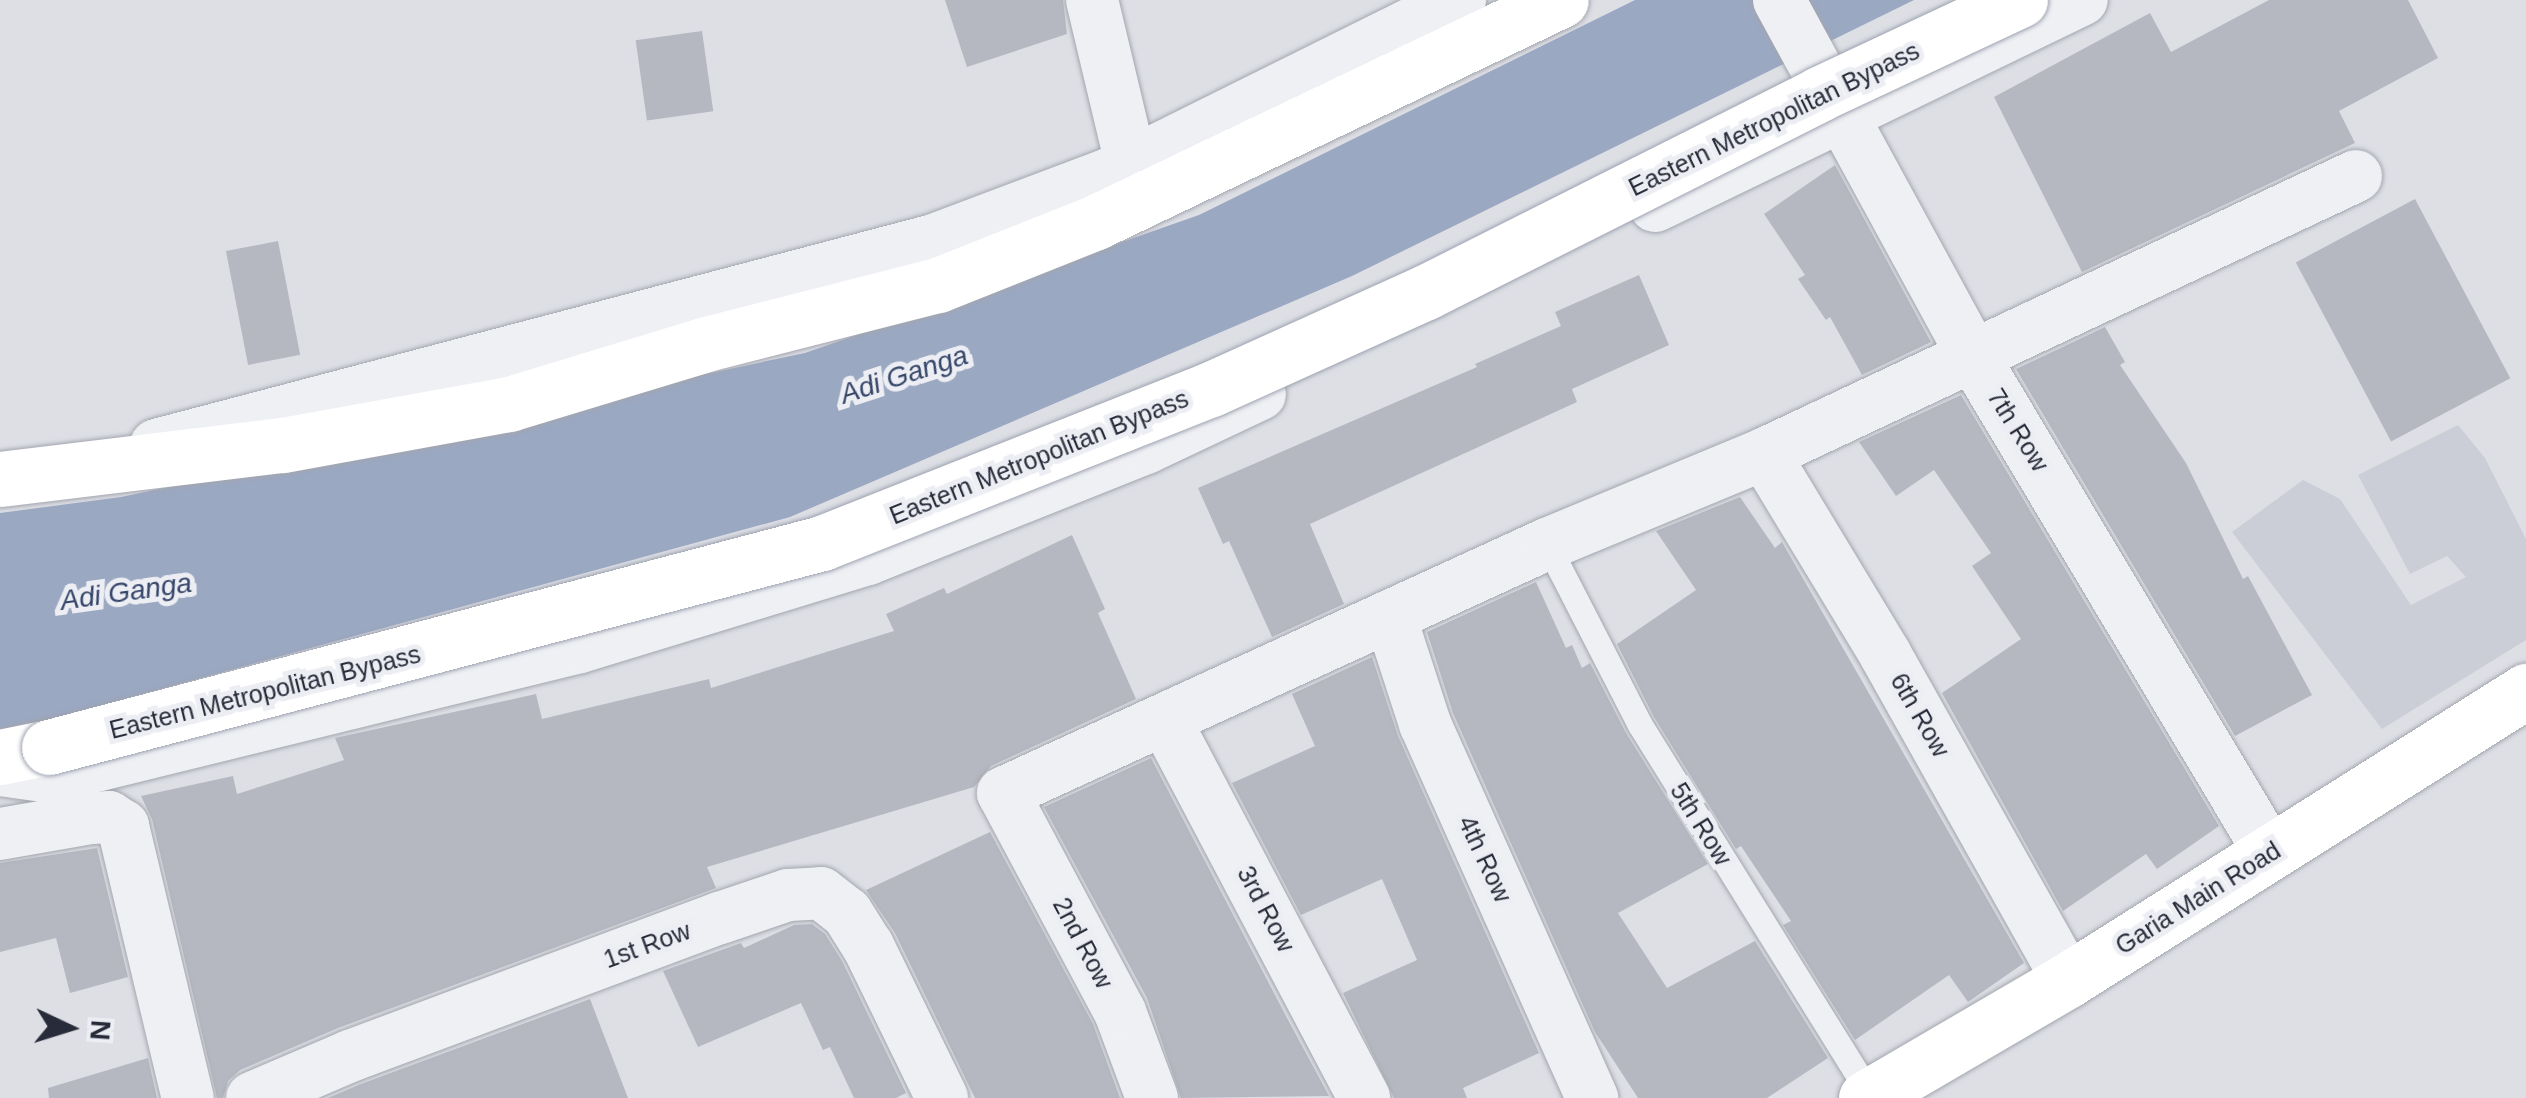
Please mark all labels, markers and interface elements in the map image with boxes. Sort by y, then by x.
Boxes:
street label: Eastern Metropolitan Bypass [1624,35,1924,203]
water label: Adi Ganga [836,339,972,411]
street label: Eastern Metropolitan Bypass [885,383,1193,531]
street label: 7th Row [1981,383,2055,477]
water label: Adi Ganga [58,566,194,618]
street label: Eastern Metropolitan Bypass [106,639,424,745]
street label: 6th Row [1884,668,1956,762]
street label: 5th Row [1664,777,1738,871]
street label: 4th Row [1452,811,1518,907]
street label: Garia Main Road [2110,835,2286,961]
street label: 3rd Row [1231,861,1301,957]
street label: 2nd Row [1047,892,1119,994]
street label: 1st Row [599,915,695,975]
north arrow [20,978,120,1078]
text: N [84,1019,117,1041]

